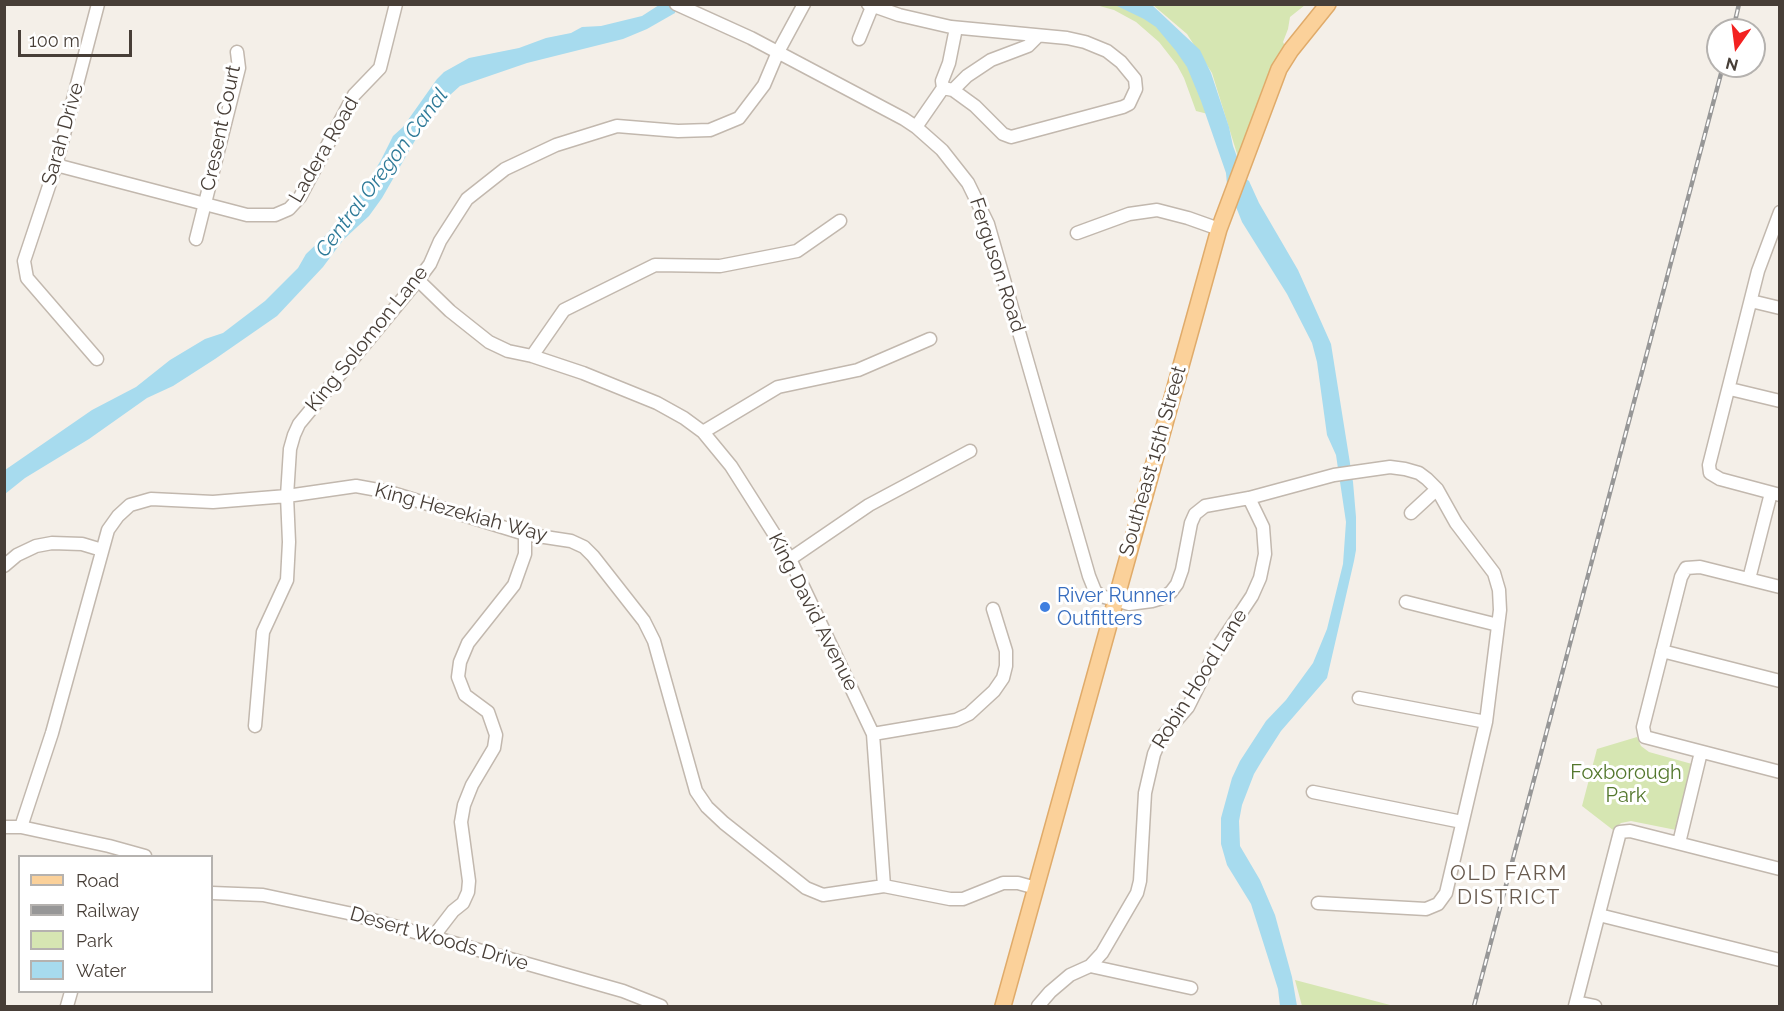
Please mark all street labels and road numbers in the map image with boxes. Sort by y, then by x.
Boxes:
street label: Cresent Court [196,63,246,193]
street label: Sarah Drive [37,80,89,188]
street label: Ladera Road [284,93,364,207]
street label: Ferguson Road [964,195,1030,335]
street label: King Solomon Lane [301,261,433,417]
street label: Southeast 15th Street [1114,363,1192,559]
street label: King Hezekiah Way [372,478,550,548]
street label: King David Avenue [763,529,863,695]
street label: Robin Hood Lane [1147,605,1253,753]
street label: Desert Woods Drive [347,902,531,976]

